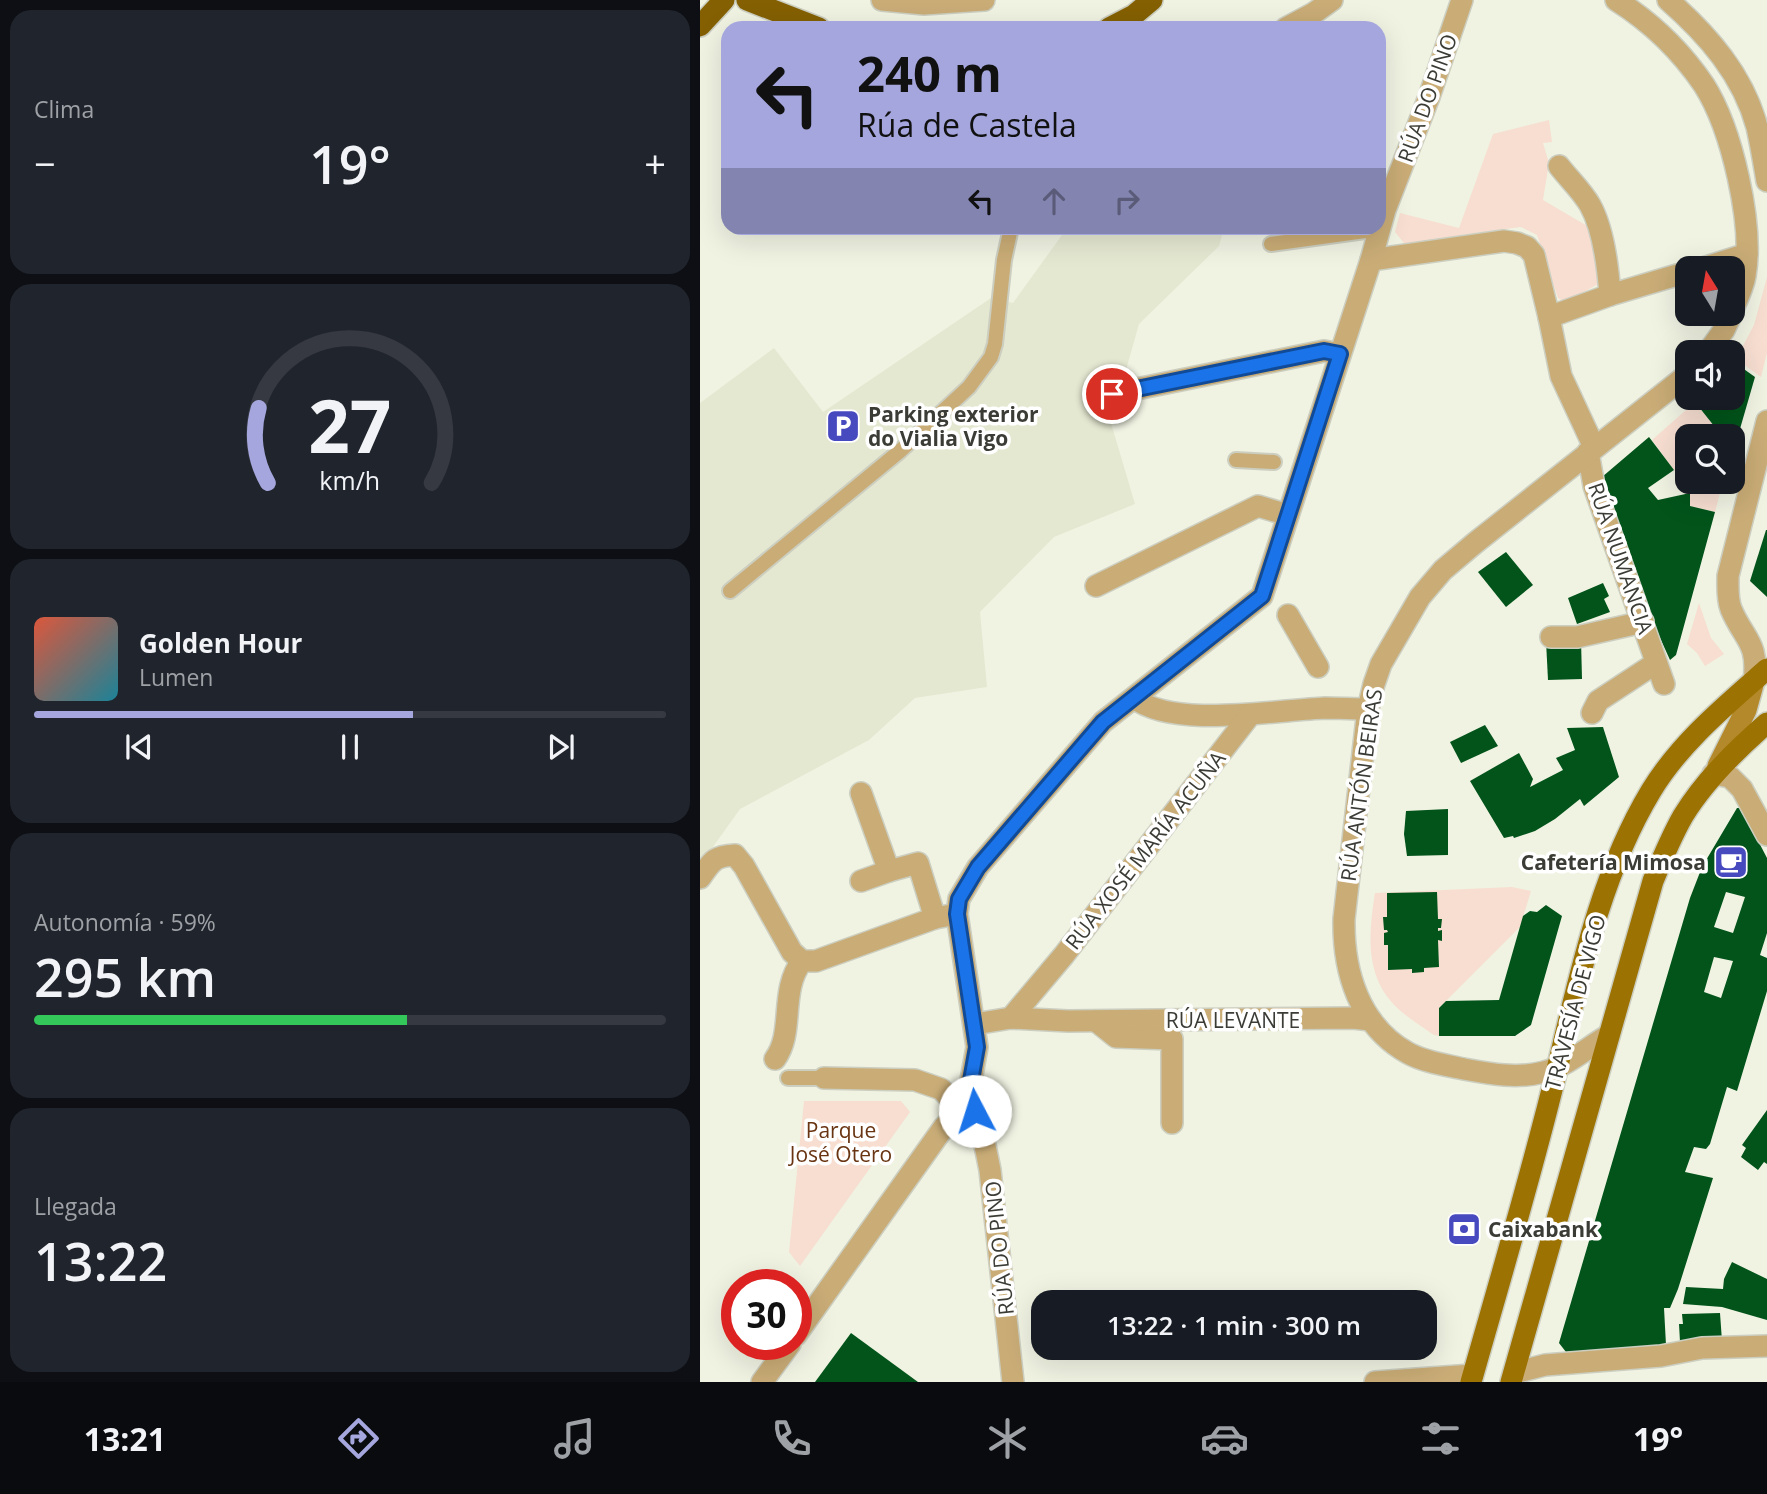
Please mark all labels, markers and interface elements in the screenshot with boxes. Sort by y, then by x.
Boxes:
street label: RÚA DO PINO [1391,30,1463,166]
text: 240 m [857,40,1002,106]
icon: left [742,49,833,140]
text: Clima [34,93,94,125]
text: Rúa de Castela [857,103,1077,146]
text: 19° [309,128,391,199]
text: − [34,137,56,189]
text: + [644,137,666,189]
icon: left [962,182,1000,220]
icon: ahead [1035,182,1073,220]
icon: right [1108,182,1146,220]
north arrow [1675,256,1745,326]
map controls [1675,256,1745,494]
button: sound [1675,340,1745,410]
pin [1082,364,1142,424]
text: 27 [308,375,392,474]
icon: arrive [1093,375,1131,413]
place label: Parking exterior do Vialia Vigo [868,400,1039,452]
parking icon: Parking exterior do Vialia Vigo [824,407,862,445]
button: search [1675,424,1745,494]
text: km/h [320,462,380,496]
street label: RÚA NUMANCIA [1582,479,1660,638]
text: Golden Hour [139,625,302,661]
text: Lumen [139,661,213,693]
street label: RÚA ANTÓN BEIRAS [1334,687,1388,883]
icon: previous [120,728,158,766]
icon: pause [331,728,369,766]
icon: next [542,728,580,766]
street label: RÚA XOSÉ MARÍA ACUÑA [1059,744,1232,955]
cafe icon: Cafetería Mimosa [1712,843,1750,881]
place label: Cafetería Mimosa [1521,848,1706,876]
text: Autonomía · 59% [34,906,216,938]
street label: TRAVESÍA DE VIGO [1538,911,1612,1093]
text: 295 km [34,941,216,1012]
street label: RÚA LEVANTE [1166,1006,1300,1034]
position arrow [938,1074,1012,1148]
park label: Parque José Otero [788,1116,892,1168]
street label: RÚA DO PINO [978,1180,1020,1316]
text: Llegada [34,1190,117,1222]
bank icon: Caixabank [1445,1210,1483,1248]
place label: Caixabank [1488,1215,1599,1243]
text: 13:22 [34,1225,167,1296]
speed limit sign: 30 [721,1269,812,1360]
text: 13:22 · 1 min · 300 m [1107,1307,1361,1343]
icon: directions [334,1414,383,1463]
icon: music [550,1414,599,1463]
icon: phone [767,1414,816,1463]
icon: climate [983,1414,1032,1463]
icon: car [1200,1414,1249,1463]
icon: filters [1416,1414,1465,1463]
text: 13:21 [84,1417,166,1460]
text: 19° [1633,1417,1683,1460]

